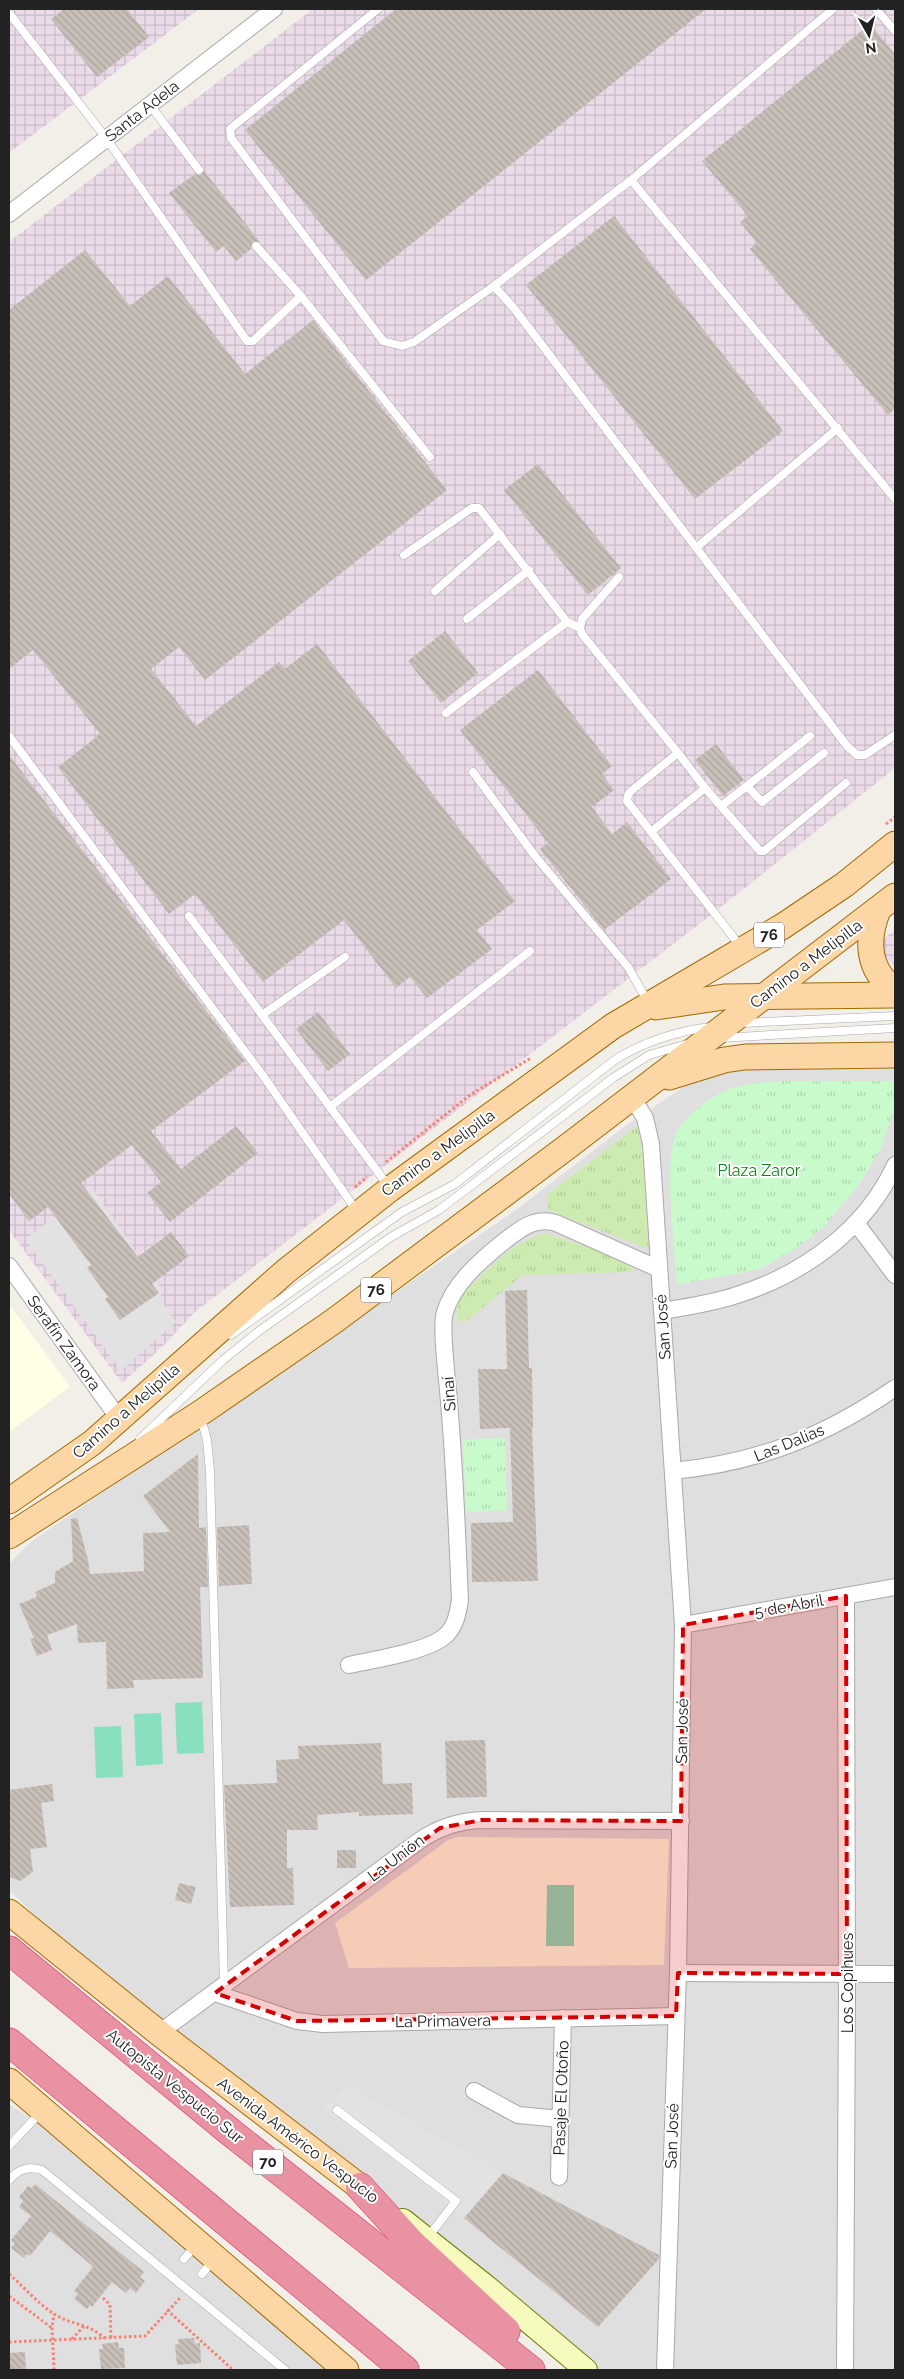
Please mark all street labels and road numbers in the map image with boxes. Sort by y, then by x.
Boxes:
street label: Santa Adela [101,76,183,146]
street label: Camino a Melipilla [746,916,866,1012]
road number: 76 [754,922,784,948]
street label: Camino a Melipilla [378,1105,498,1201]
road number: 76 [361,1278,391,1302]
street label: Serafín Zamora [23,1292,105,1394]
street label: San José [651,1294,675,1360]
street label: Camino a Melipilla [69,1359,183,1463]
street label: Sinaí [438,1376,460,1412]
street label: Las Dalias [751,1420,827,1466]
street label: 5 de Abril [753,1590,826,1621]
street label: San José [672,1698,692,1764]
street label: La Unión [364,1831,428,1885]
street label: Los Copihues [838,1933,857,2033]
street label: La Primavera [395,2011,491,2031]
street label: Autopista Vespucio Sur [103,2025,248,2147]
street label: Pasaje El Otoño [549,2040,573,2156]
street label: Avenida Américo Vespucio [214,2073,382,2207]
street label: San José [661,2103,683,2169]
road number: 70 [253,2150,283,2174]

